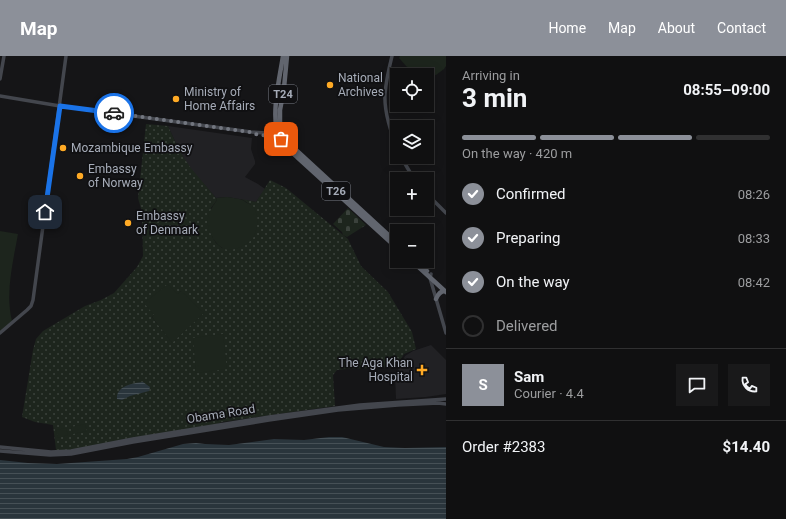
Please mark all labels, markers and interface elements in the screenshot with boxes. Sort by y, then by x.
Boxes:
text: Map [20,17,58,40]
text: Home [548,20,586,36]
text: Map [608,20,636,36]
text: About [658,20,695,36]
text: Contact [717,20,766,36]
map controls [390,68,434,268]
button: locate [390,68,434,112]
text: Arriving in [462,68,520,83]
place label: National Archives [338,71,384,99]
marker: National Archives [325,80,335,90]
text: 08:55–09:00 [683,81,770,99]
text: 3 min [462,83,527,113]
place label: Ministry of Home Affairs [184,85,255,113]
road number: T24 [269,85,297,103]
courier [94,93,134,133]
marker: Ministry of Home Affairs [171,94,181,104]
icon: car [103,102,125,124]
button: layers [390,120,434,164]
pin [264,122,298,156]
icon: bag [270,128,292,150]
place label: Mozambique Embassy [71,141,193,155]
marker: Mozambique Embassy [58,143,68,153]
text: On the way · 420 m [462,146,572,161]
place label: Embassy of Norway [88,162,143,190]
marker: Embassy of Norway [75,171,85,181]
button: + [390,172,434,216]
road number: T26 [322,182,350,200]
icon: check [462,183,484,205]
text: Confirmed [496,185,566,203]
text: 08:26 [738,187,770,202]
pin [28,195,62,229]
icon: home [34,201,56,223]
place label: Embassy of Denmark [136,209,199,237]
marker: Embassy of Denmark [123,218,133,228]
button: − [390,224,434,268]
icon: check [462,227,484,249]
text: Preparing [496,229,560,247]
text: 08:33 [738,231,770,246]
icon: check [462,271,484,293]
text: On the way [496,273,570,291]
text: 08:42 [738,275,770,290]
text: Delivered [496,317,558,335]
place label: The Aga Khan Hospital [339,356,413,384]
marker: The Aga Khan Hospital [416,364,428,376]
button: chat [676,364,718,406]
button: phone [728,364,770,406]
text: Sam [514,368,544,386]
text: S [478,376,488,394]
text: Courier · 4.4 [514,386,584,401]
street label: Obama Road [186,402,256,426]
text: Order #2383 [462,438,545,456]
text: $14.40 [723,438,770,456]

